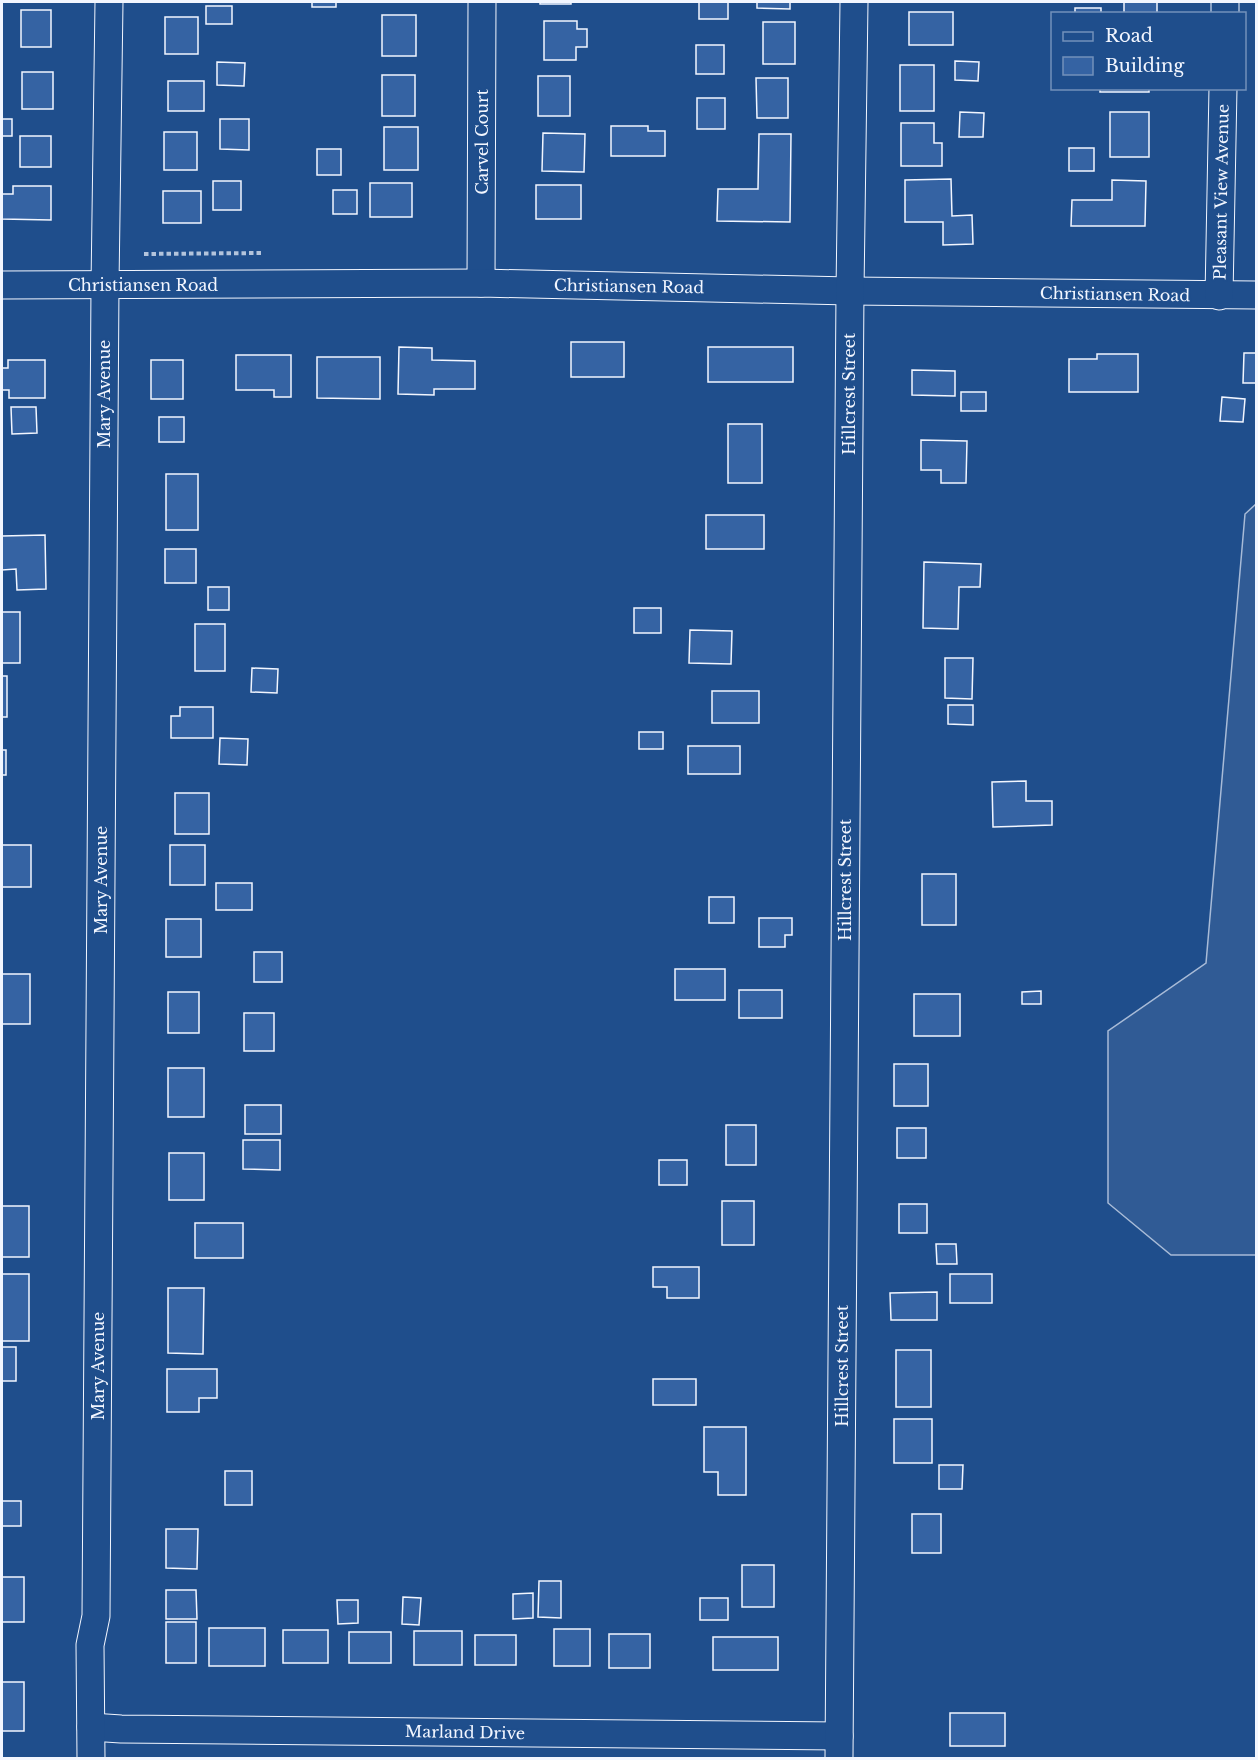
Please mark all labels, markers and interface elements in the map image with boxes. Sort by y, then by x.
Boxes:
legend [1051,12,1246,90]
text: Road [1105,25,1153,47]
text: Building [1105,55,1184,77]
street label: Carvel Court [472,89,492,195]
street label: Pleasant View Avenue [1209,104,1233,280]
street label: Christiansen Road [68,275,218,295]
street label: Christiansen Road [554,275,704,297]
street label: Christiansen Road [1040,283,1190,305]
street label: Hillcrest Street [839,333,859,455]
street label: Mary Avenue [94,340,114,448]
street label: Hillcrest Street [835,819,855,941]
street label: Mary Avenue [91,826,111,934]
street label: Hillcrest Street [832,1305,852,1427]
street label: Mary Avenue [88,1312,108,1420]
street label: Marland Drive [405,1721,525,1743]

